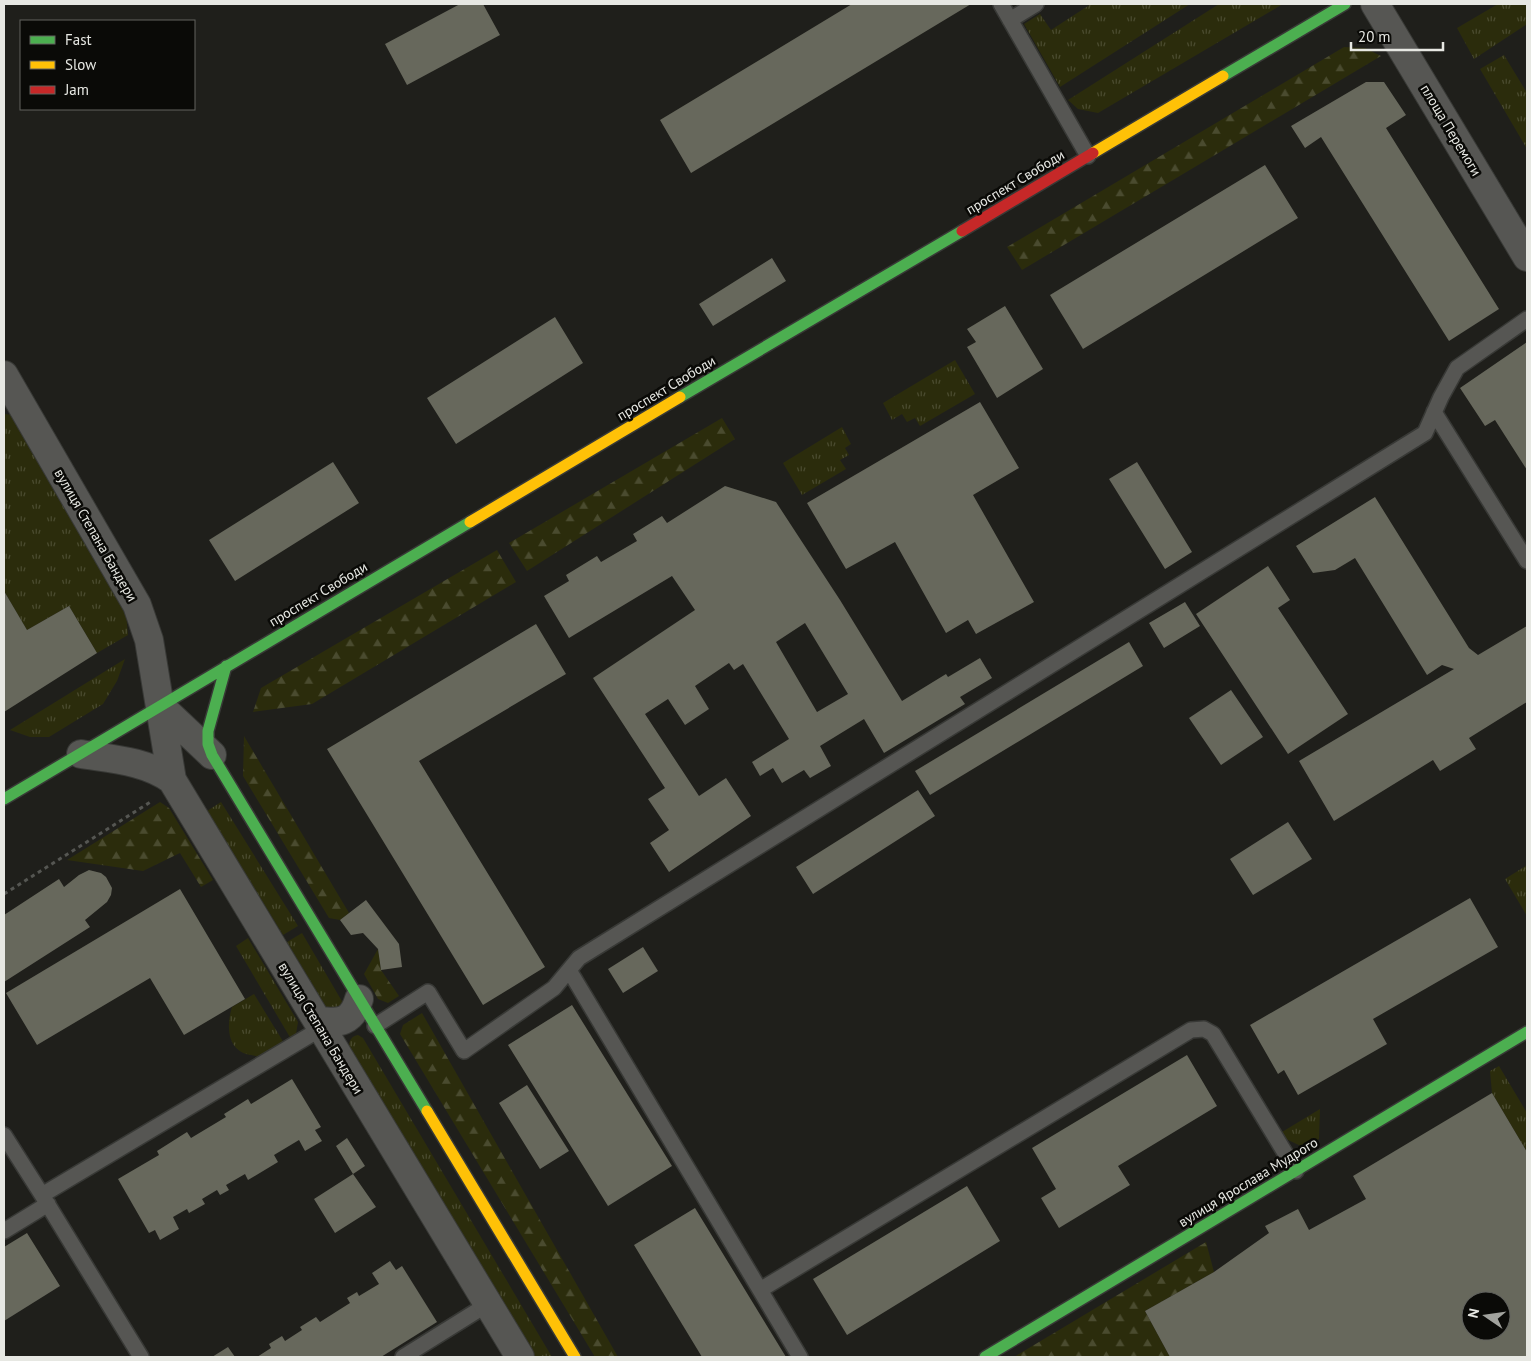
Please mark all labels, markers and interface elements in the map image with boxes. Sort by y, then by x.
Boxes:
legend [20,20,195,110]
scale bar [1351,20,1444,52]
text: 20 m [1358,27,1391,46]
text: Fast [65,30,92,49]
text: Slow [65,55,96,74]
text: Jam [64,80,89,99]
street label: площа Перемоги [1417,81,1485,179]
street label: проспект Свободи [962,146,1068,218]
street label: проспект Свободи [613,352,719,424]
street label: вулиця Степана Бандери [51,465,141,605]
street label: проспект Свободи [265,558,371,630]
street label: вулиця Степана Бандери [275,959,367,1097]
street label: вулиця Ярослава Мудрого [1175,1133,1321,1231]
north arrow [1461,1291,1511,1341]
text: N [1464,1307,1483,1320]

